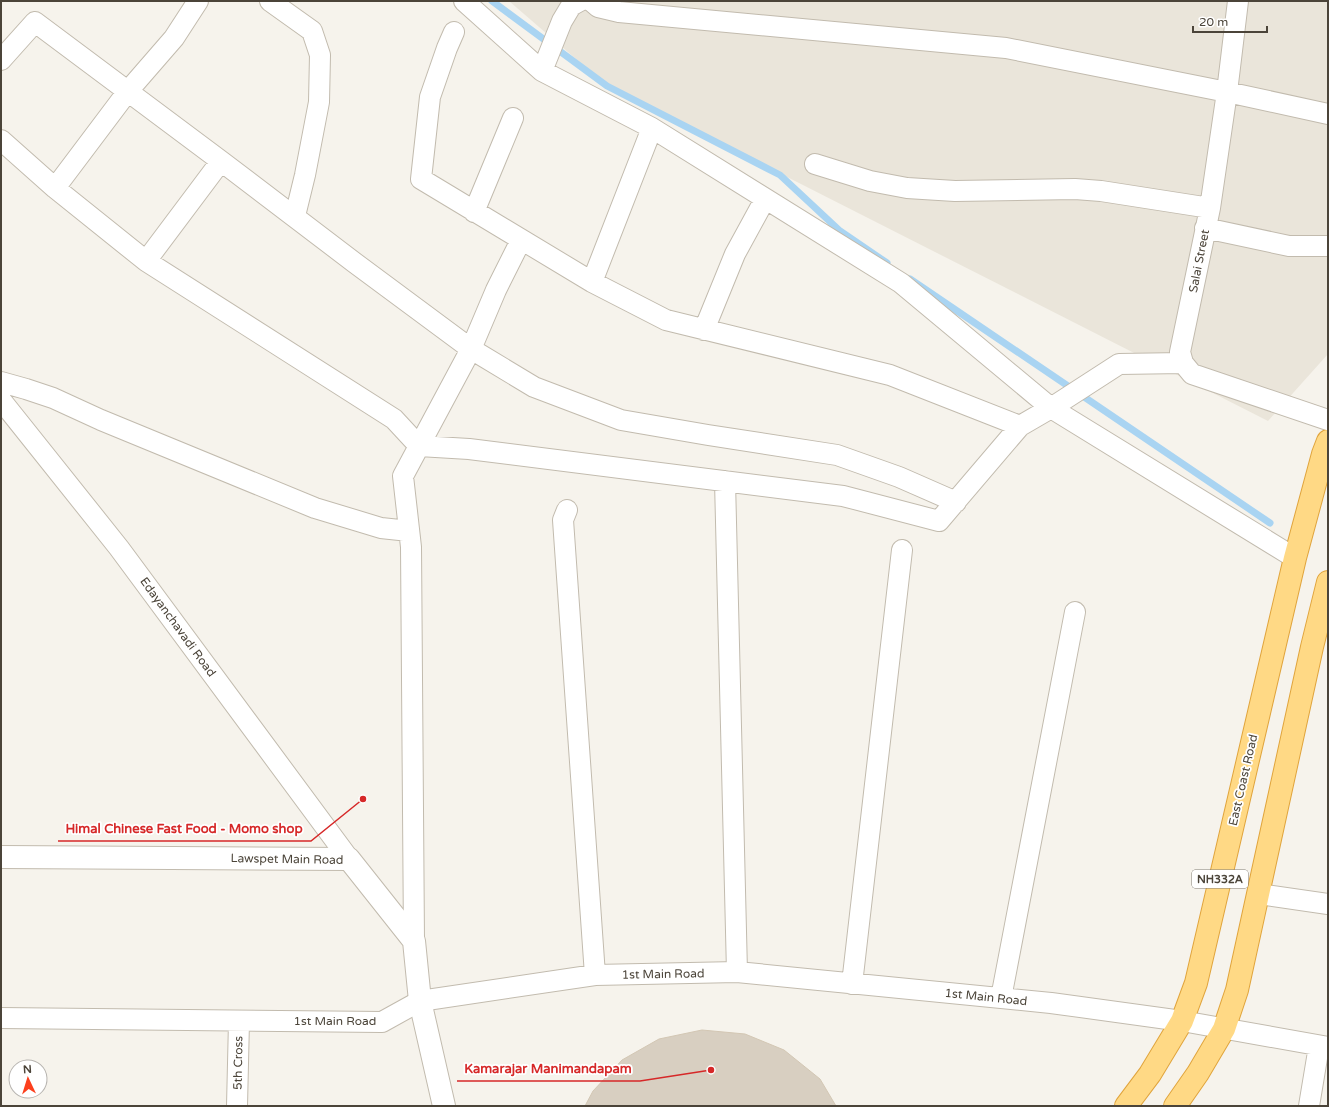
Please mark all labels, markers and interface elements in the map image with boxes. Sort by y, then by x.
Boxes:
scale bar [1193,8,1267,34]
text: 20 m [1199,15,1228,29]
street label: Salai Street [1186,228,1212,294]
street label: Edayanchavadi Road [137,575,219,679]
street label: East Coast Road [1226,733,1260,827]
callout: Himal Chinese Fast Food - Momo shop [58,816,311,841]
text: Himal Chinese Fast Food - Momo shop [65,821,303,837]
street label: Lawspet Main Road [230,851,344,867]
road number: NH332A [1192,870,1248,888]
street label: 1st Main Road [621,966,705,982]
street label: 1st Main Road [944,986,1028,1008]
street label: 1st Main Road [294,1014,376,1028]
street label: 5th Cross [231,1036,245,1090]
callout: Kamarajar Manimandapam [457,1056,640,1081]
north arrow [8,1059,48,1099]
text: Kamarajar Manimandapam [464,1061,632,1077]
text: N [22,1063,32,1076]

